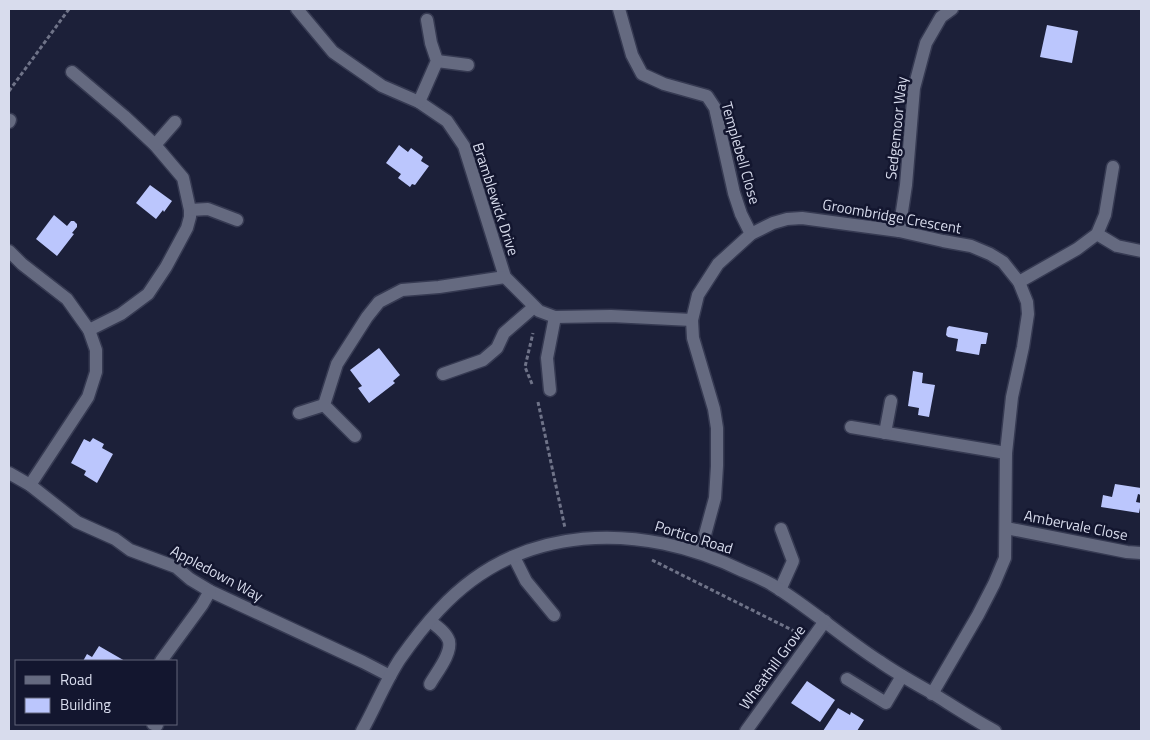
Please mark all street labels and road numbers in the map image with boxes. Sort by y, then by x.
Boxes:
street label: Sedgemoor Way [879,75,913,181]
street label: Templebell Close [715,99,767,207]
street label: Bramblewick Drive [467,139,525,259]
street label: Groombridge Crescent [821,192,964,240]
street label: Ambervale Close [1022,504,1130,546]
street label: Portico Road [652,514,736,560]
street label: Appledown Way [167,539,267,607]
street label: Wheathill Grove [733,620,811,714]

